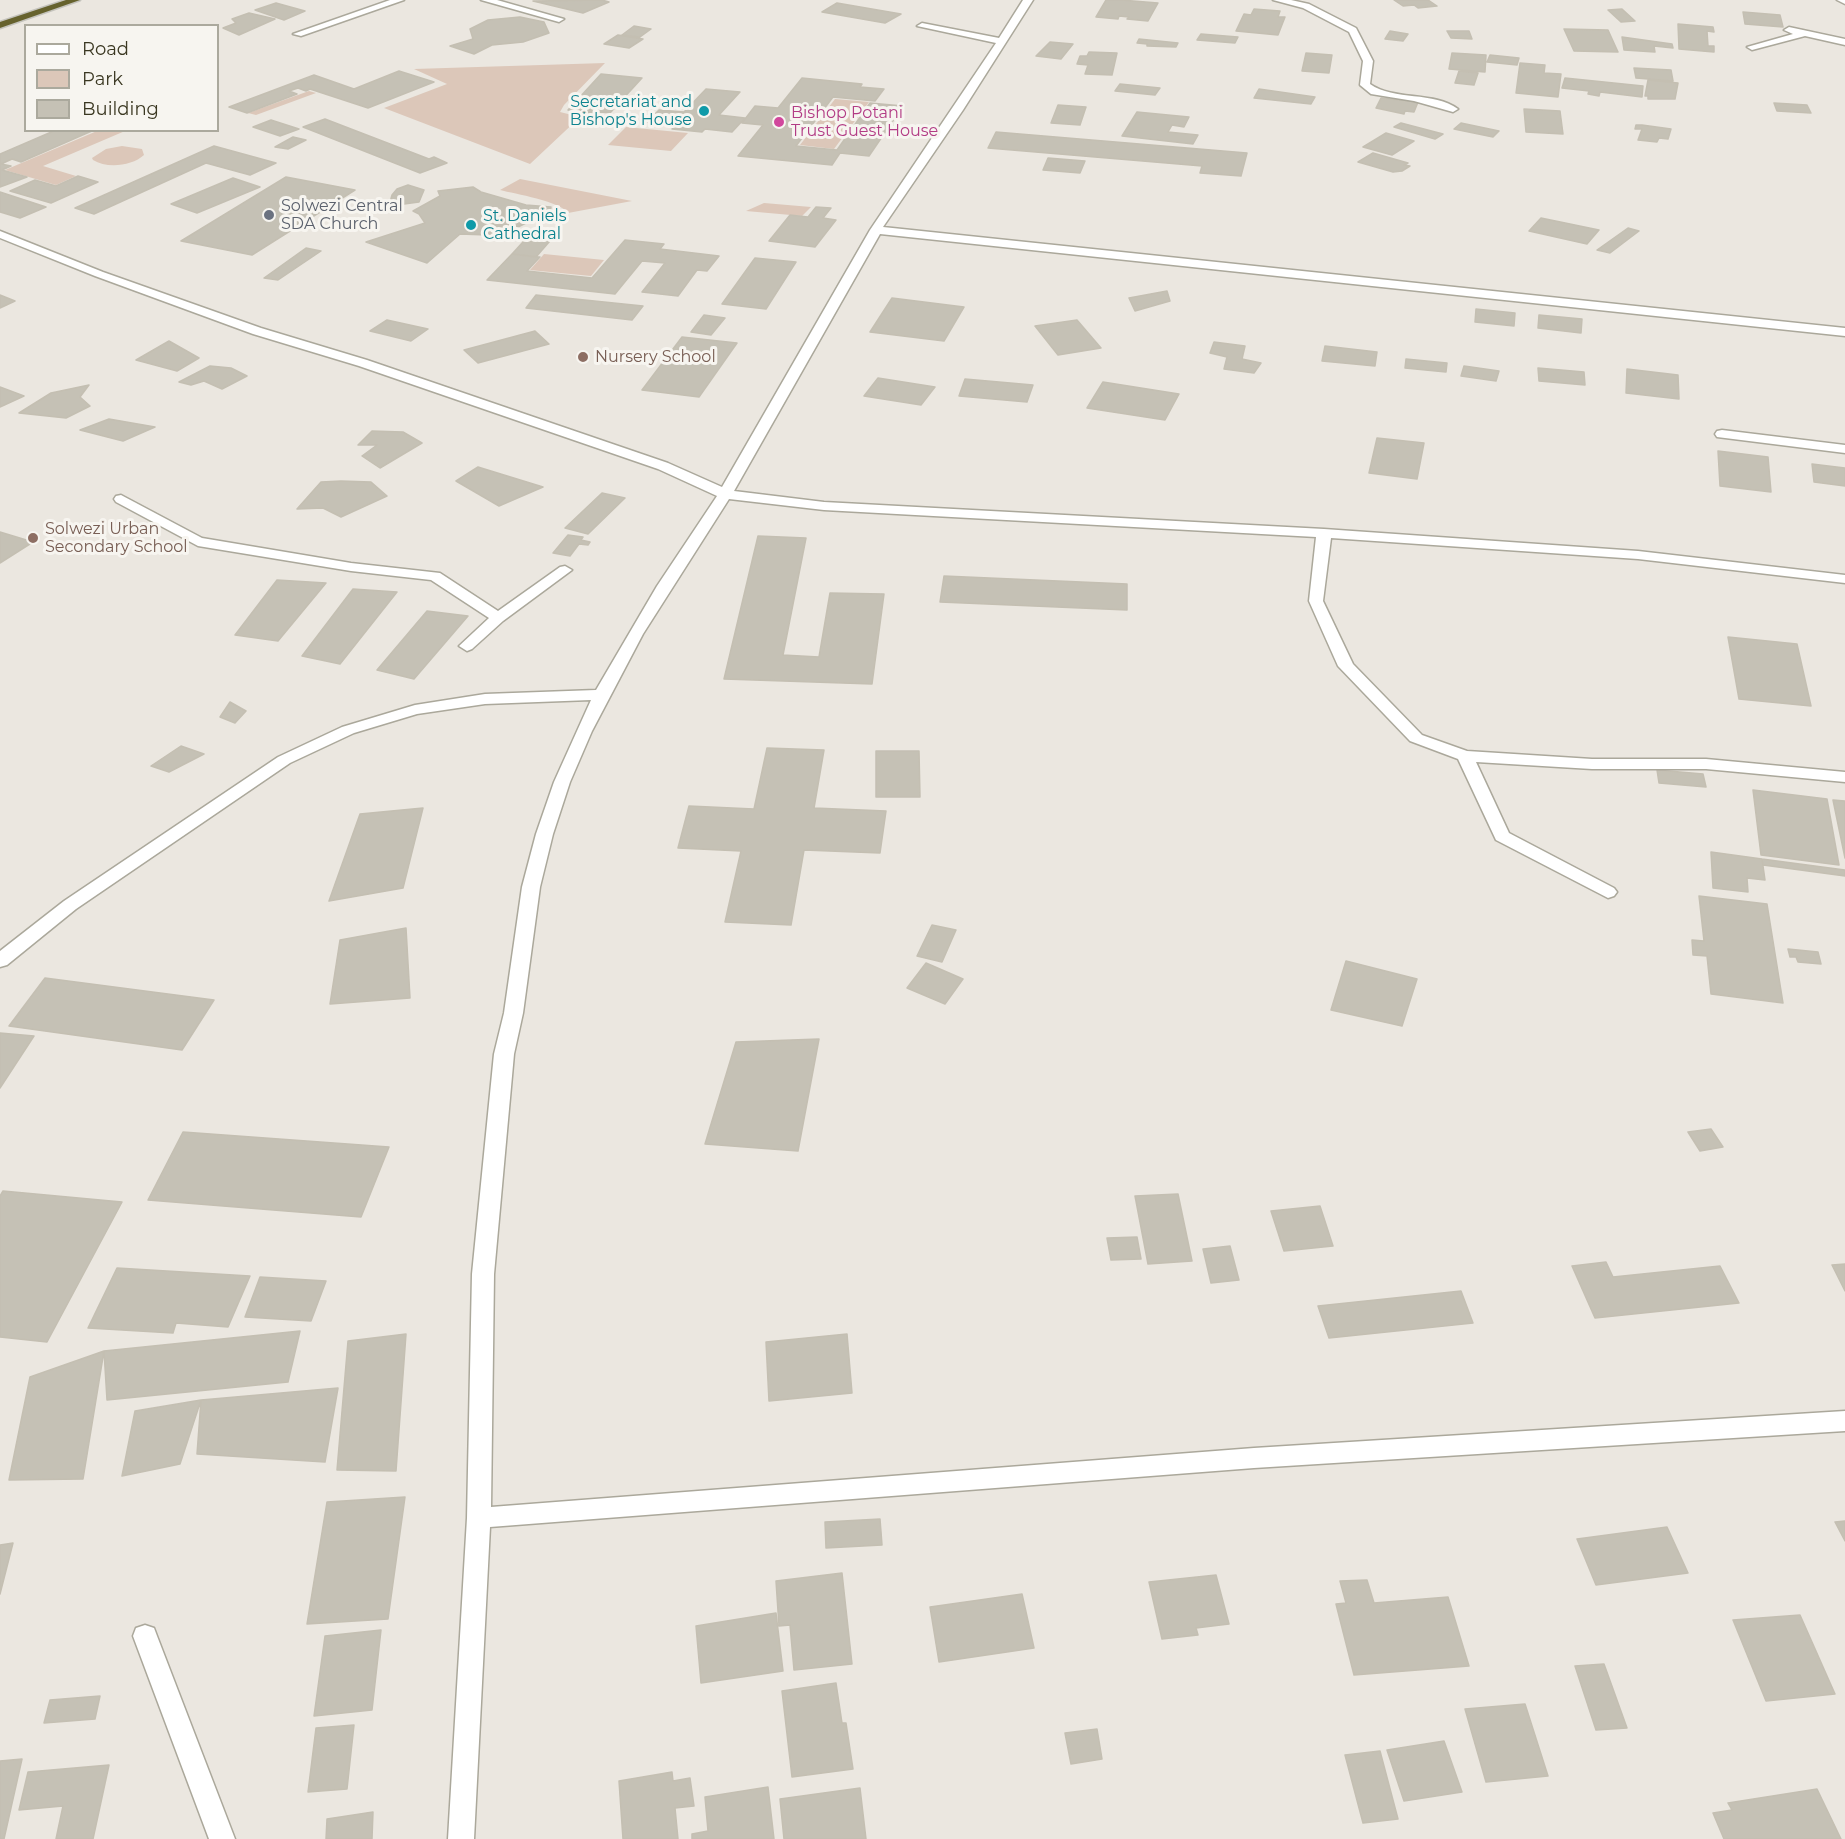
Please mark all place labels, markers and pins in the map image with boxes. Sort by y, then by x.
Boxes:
place label: Secretariat and Bishop's House [570,92,692,130]
place label: Bishop Potani Trust Guest House [791,103,938,141]
marker: Secretariat and Bishop's House [697,104,711,118]
marker: Bishop Potani Trust Guest House [772,115,786,129]
place label: Solwezi Central SDA Church [281,196,403,234]
place label: St. Daniels Cathedral [483,206,567,244]
marker: Solwezi Central SDA Church [262,208,276,222]
marker: St. Daniels Cathedral [464,218,478,232]
place label: Nursery School [595,347,716,367]
marker: Nursery School [576,350,590,364]
place label: Solwezi Urban Secondary School [45,519,188,557]
marker: Solwezi Urban Secondary School [26,531,40,545]

